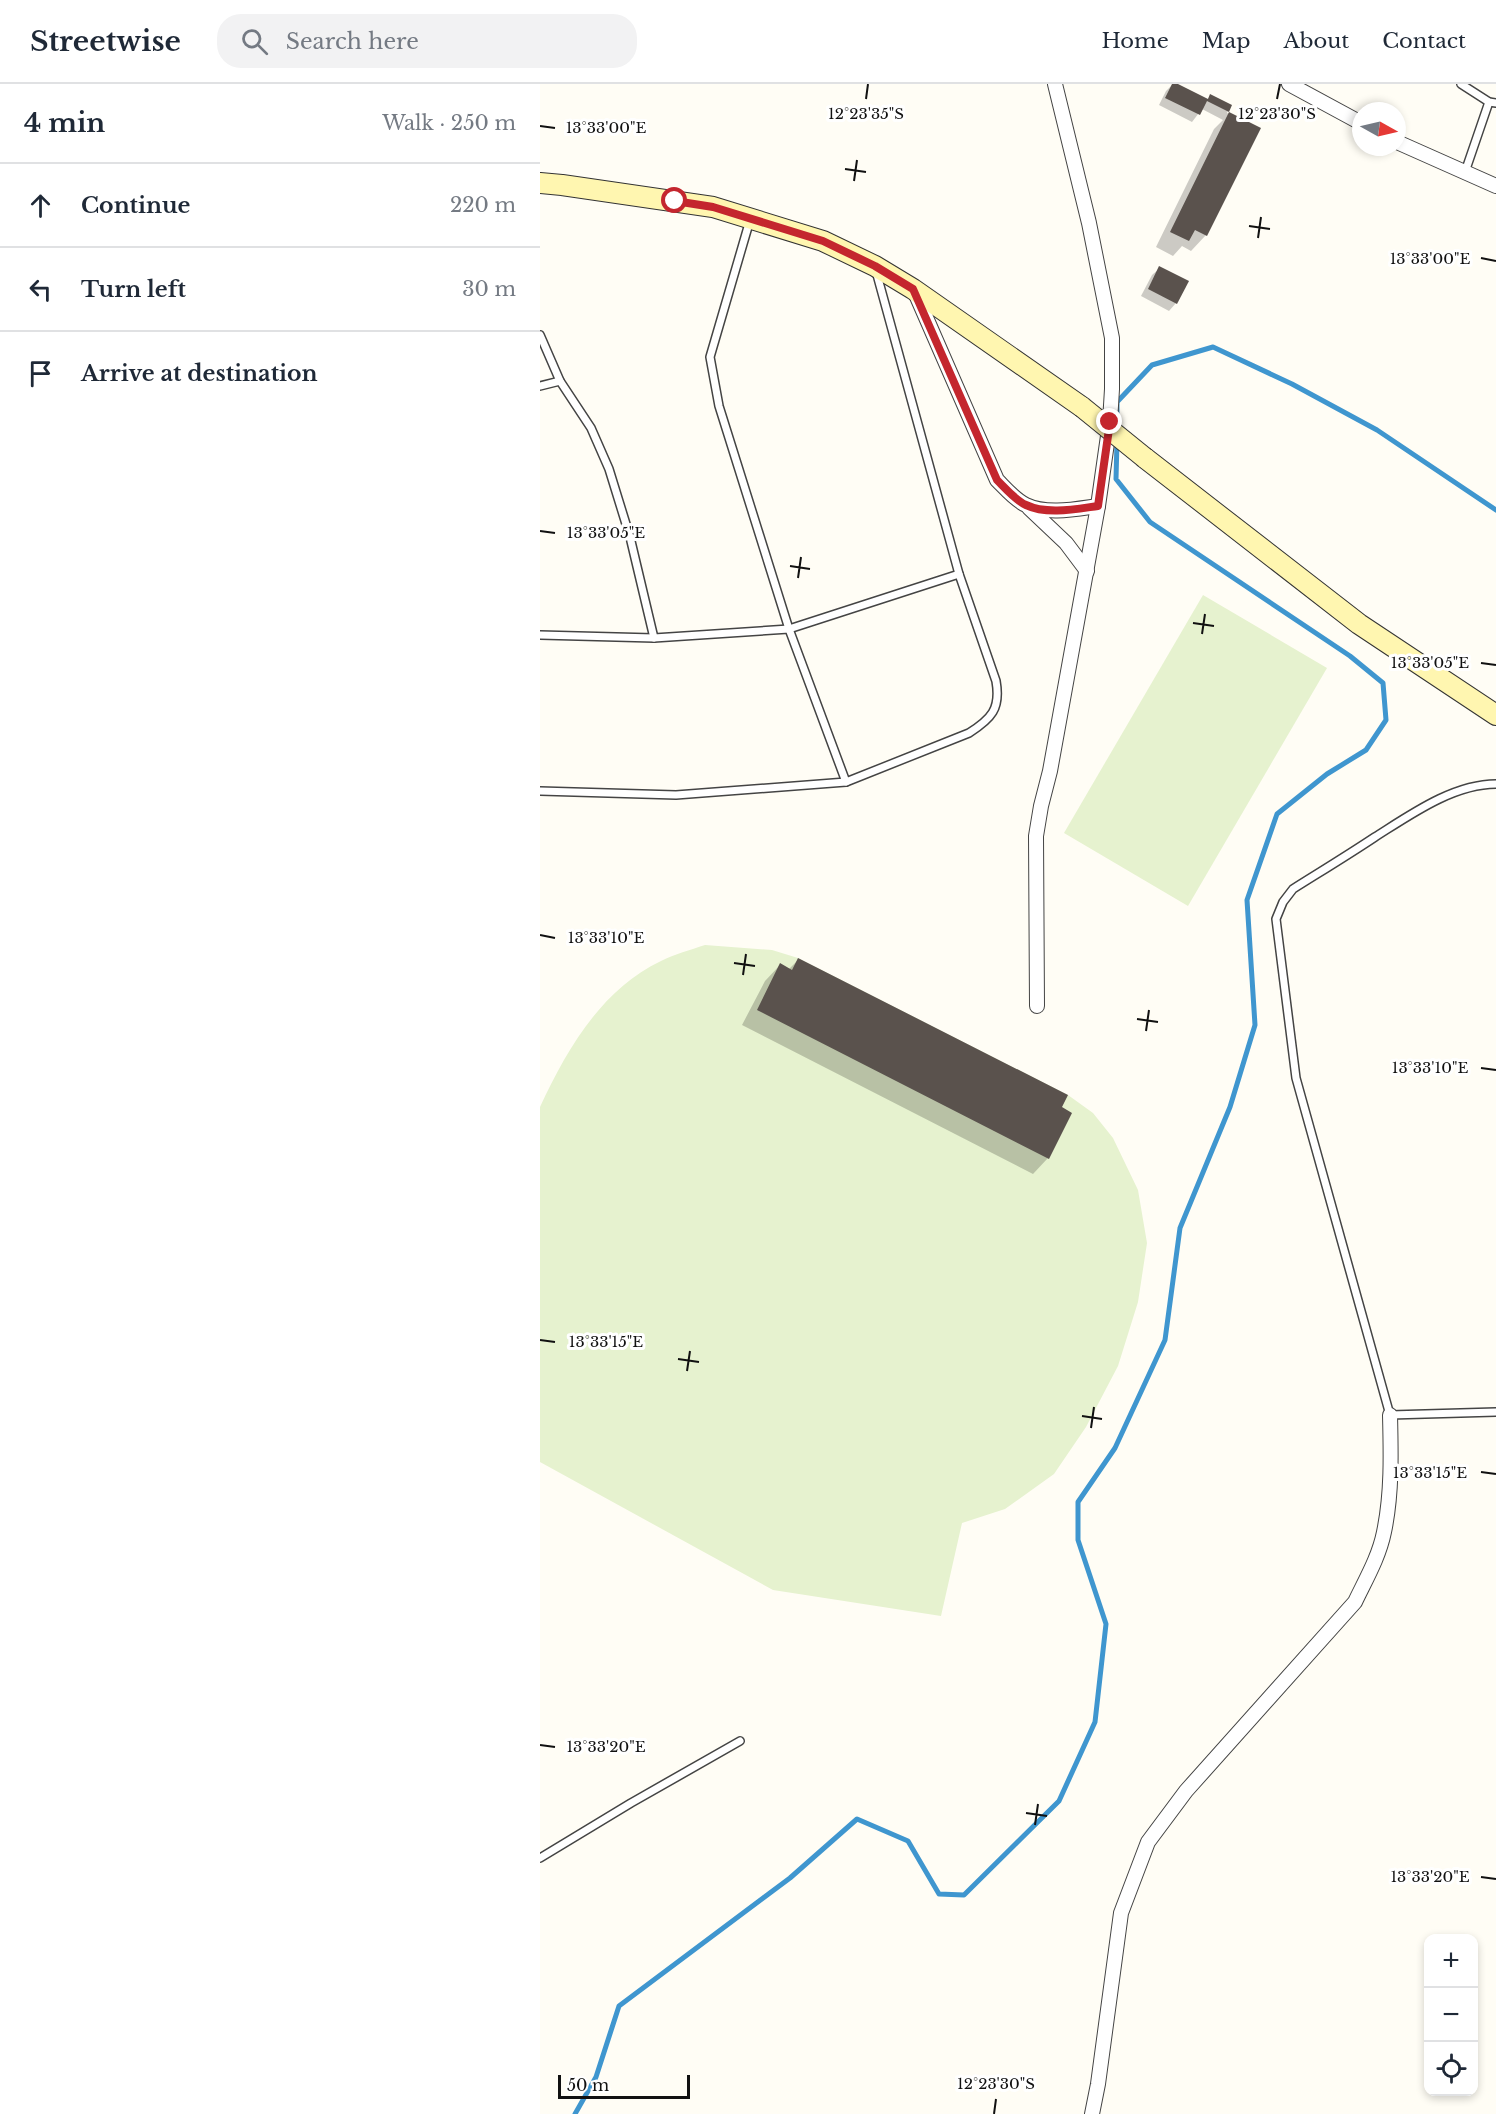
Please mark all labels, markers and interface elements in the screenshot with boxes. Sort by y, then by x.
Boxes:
search box [217,14,637,68]
text: Streetwise [30,24,181,59]
icon: search [238,25,271,58]
text: Search here [286,28,419,55]
text: Home [1102,28,1169,54]
text: Map [1202,28,1250,54]
text: About [1283,28,1349,54]
text: Contact [1382,28,1466,54]
north arrow [1352,102,1406,156]
text: 12°23'35"S [828,104,904,123]
text: 12°23'30"S [1238,104,1316,123]
text: 4 min [24,107,105,139]
text: Walk · 250 m [382,111,516,135]
text: 13°33'00"E [566,118,646,137]
route start [661,187,687,213]
icon: ahead [24,189,57,222]
text: Continue [81,192,190,219]
text: 220 m [450,193,516,217]
text: 13°33'00"E [1390,249,1470,268]
icon: left [24,273,57,306]
text: Turn left [81,276,186,303]
text: 30 m [462,277,516,301]
icon: arrive [24,357,57,390]
text: Arrive at destination [81,360,318,387]
route end [1096,408,1122,434]
text: 13°33'05"E [567,523,645,542]
text: 13°33'05"E [1391,653,1469,672]
text: 13°33'10"E [568,928,644,947]
text: 13°33'10"E [1392,1058,1468,1077]
text: 13°33'15"E [569,1332,643,1351]
text: 13°33'15"E [1393,1463,1467,1482]
text: 13°33'20"E [566,1737,646,1756]
text: 13°33'20"E [1390,1867,1470,1886]
map controls [1424,1934,1478,2096]
button: + [1424,1934,1478,1988]
button: − [1424,1988,1478,2042]
button: locate [1424,2042,1478,2096]
scale bar [558,2072,690,2100]
text: 12°23'30"S [957,2074,1035,2093]
text: 50 m [567,2075,609,2095]

